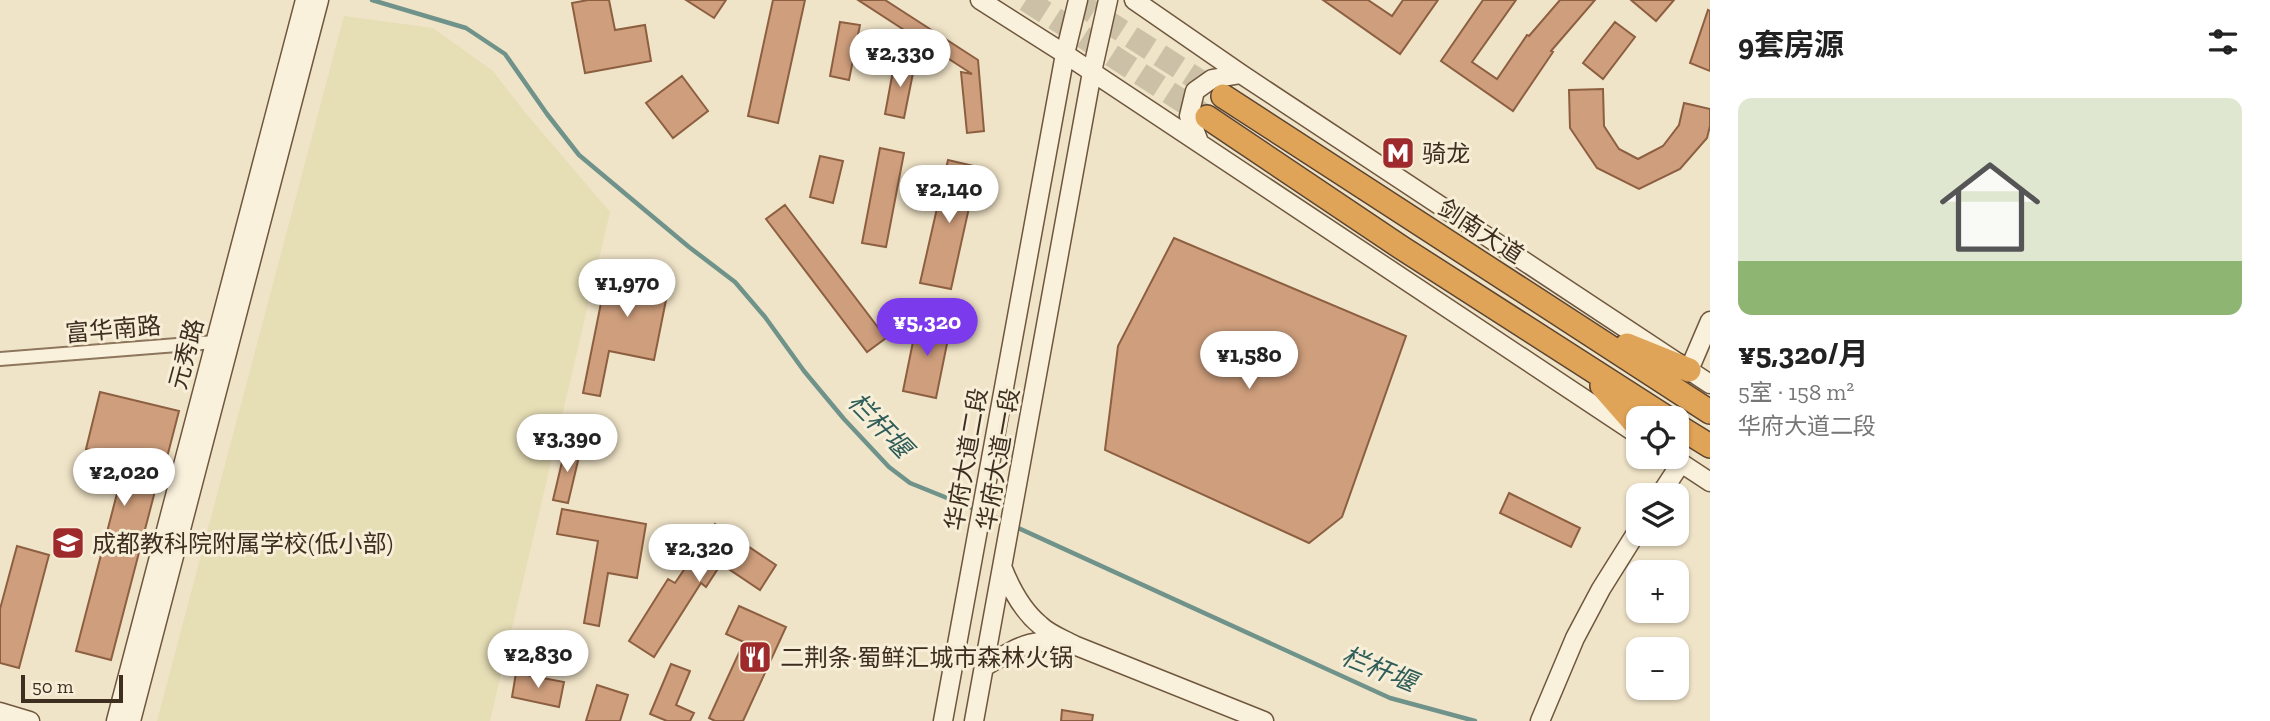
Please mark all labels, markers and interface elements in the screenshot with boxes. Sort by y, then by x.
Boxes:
icon: filters [2204,23,2242,61]
text: 9套房源 [1738,27,1844,63]
pin: ¥2,330 [843,29,957,89]
text: ¥2,330 [866,38,934,66]
metro station icon: 骑龙 [1379,134,1417,172]
place label: 骑龙 [1422,139,1470,168]
icon: home [1927,144,2053,270]
pin: ¥2,140 [892,166,1006,225]
text: ¥2,140 [916,174,982,202]
street label: 剑南大道 [1433,193,1529,269]
pin: ¥1,970 [570,260,684,319]
text: ¥1,970 [594,268,660,296]
pin: ¥5,320 [870,298,984,358]
text: ¥5,320 [893,307,961,335]
street label: 富华南路 [64,310,162,348]
street label: 元秀路 [163,315,209,393]
pin: ¥1,580 [1192,332,1306,391]
text: ¥5,320/月 [1738,336,1869,372]
text: ¥1,580 [1216,340,1282,368]
text: 5室 · 158 m² [1738,378,1854,406]
water label: 栏杆堰 [841,386,921,467]
street label: 华府大道二段 [939,386,993,532]
street label: 华府大道一段 [971,386,1025,532]
map controls [1626,406,1689,700]
button: locate [1626,406,1689,469]
text: 华府大道二段 [1738,412,1876,440]
pin: ¥3,390 [510,414,624,474]
text: ¥3,390 [533,423,601,451]
pin: ¥2,020 [67,448,181,508]
text: ¥2,020 [89,457,159,485]
button: layers [1626,483,1689,546]
school or university icon: 成都教科院附属学校(低小部) [49,524,87,562]
pin: ¥2,320 [642,524,756,584]
place label: 成都教科院附属学校(低小部) [92,529,393,558]
text: ¥2,320 [665,533,734,561]
button: + [1626,560,1689,623]
pin: ¥2,830 [481,630,595,690]
button: − [1626,637,1689,700]
restaurant icon: 二荆条·蜀鲜汇城市森林火锅 [736,638,774,676]
text: ¥2,830 [503,639,573,667]
water label: 栏杆堰 [1337,640,1425,700]
place label: 二荆条·蜀鲜汇城市森林火锅 [780,643,1073,672]
scale bar [21,672,122,704]
text: 50 m [32,675,73,698]

